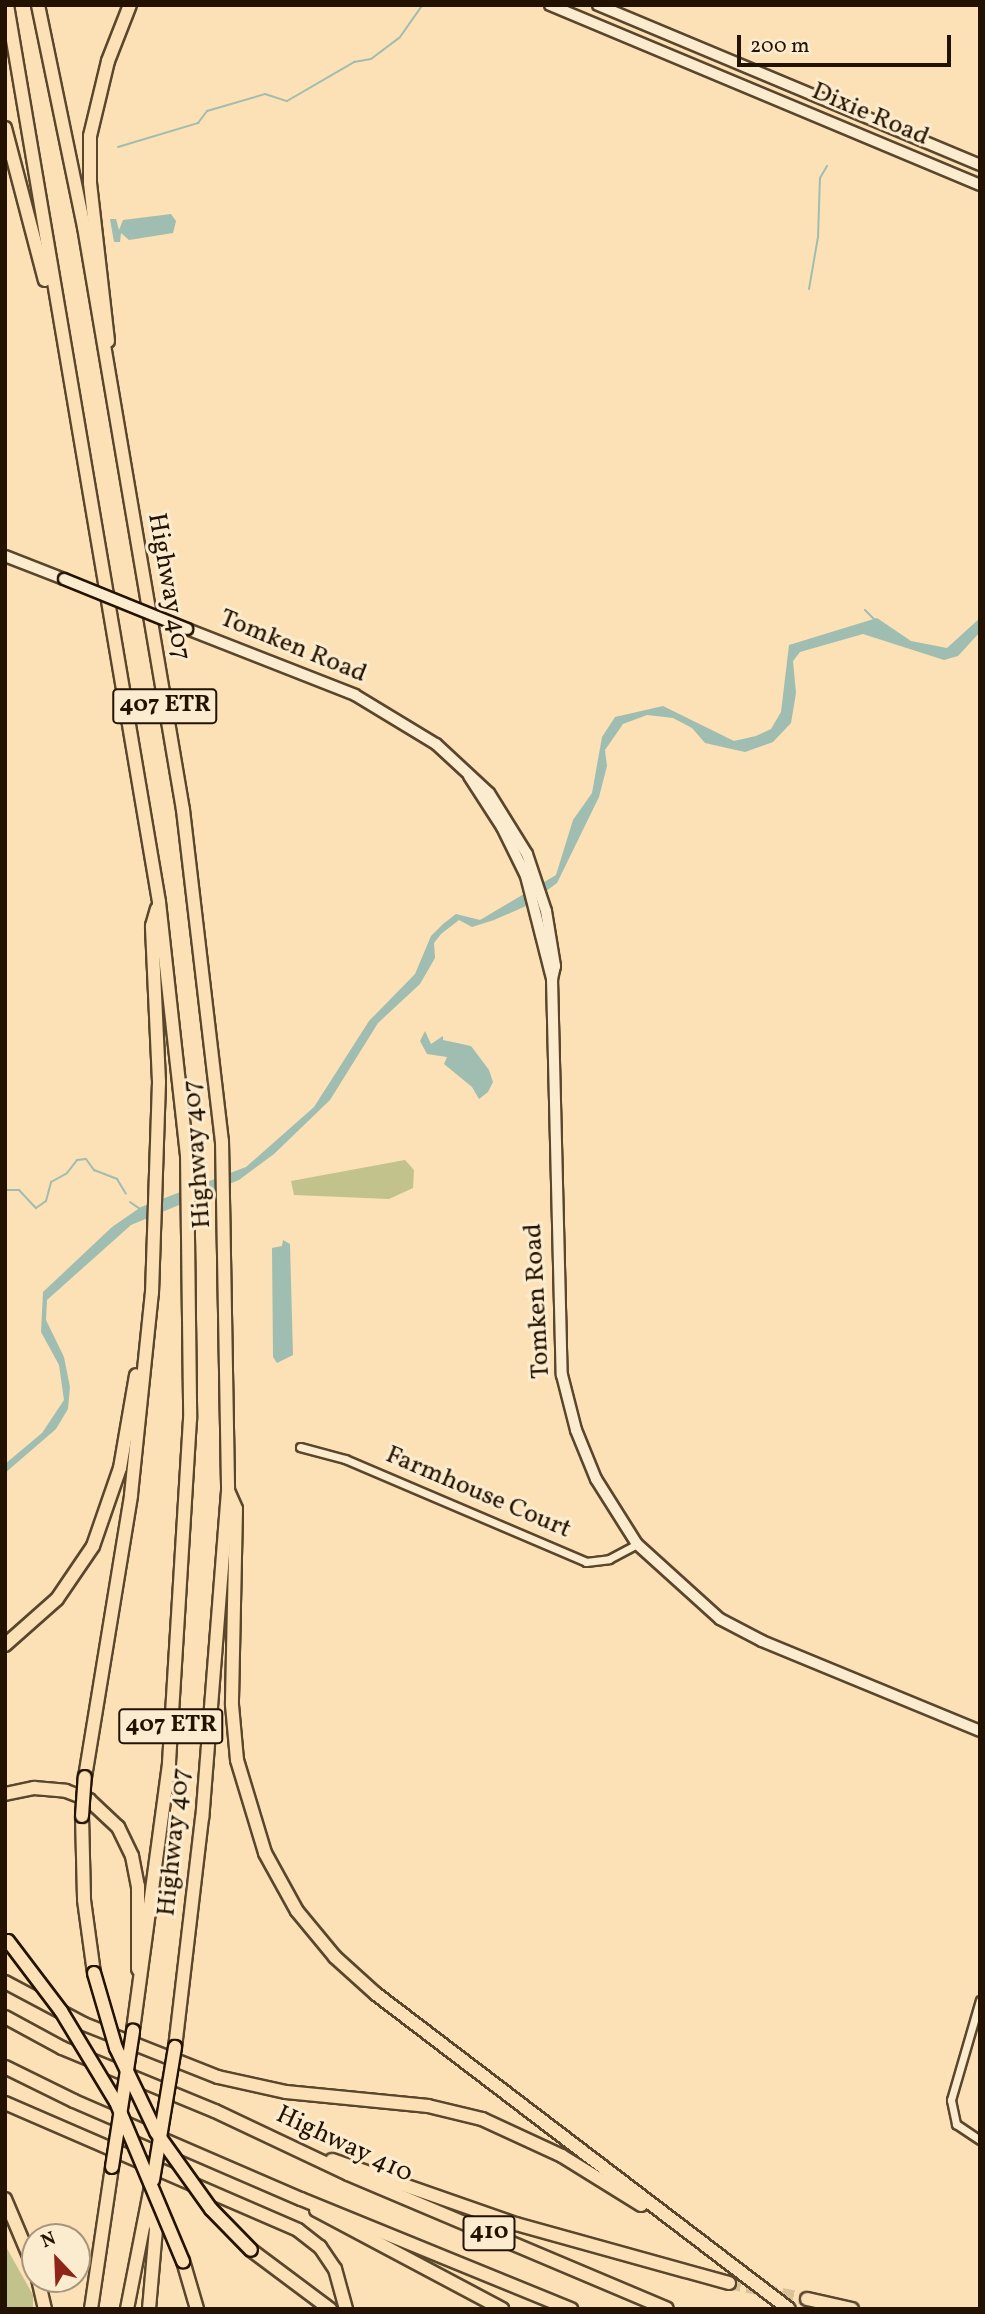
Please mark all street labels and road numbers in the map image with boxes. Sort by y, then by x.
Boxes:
street label: Dixie Road [807,76,933,154]
street label: Highway 407 [140,510,196,664]
street label: Tomken Road [215,603,371,691]
road number: 407 ETR [111,686,219,726]
street label: Highway 407 [177,1078,219,1230]
street label: Tomken Road [518,1222,558,1380]
street label: Farmhouse Court [381,1440,575,1546]
road number: 407 ETR [117,1706,225,1746]
street label: Highway 407 [152,1766,198,1918]
street label: Highway 410 [270,2100,418,2190]
road number: 410 [461,2212,517,2254]

